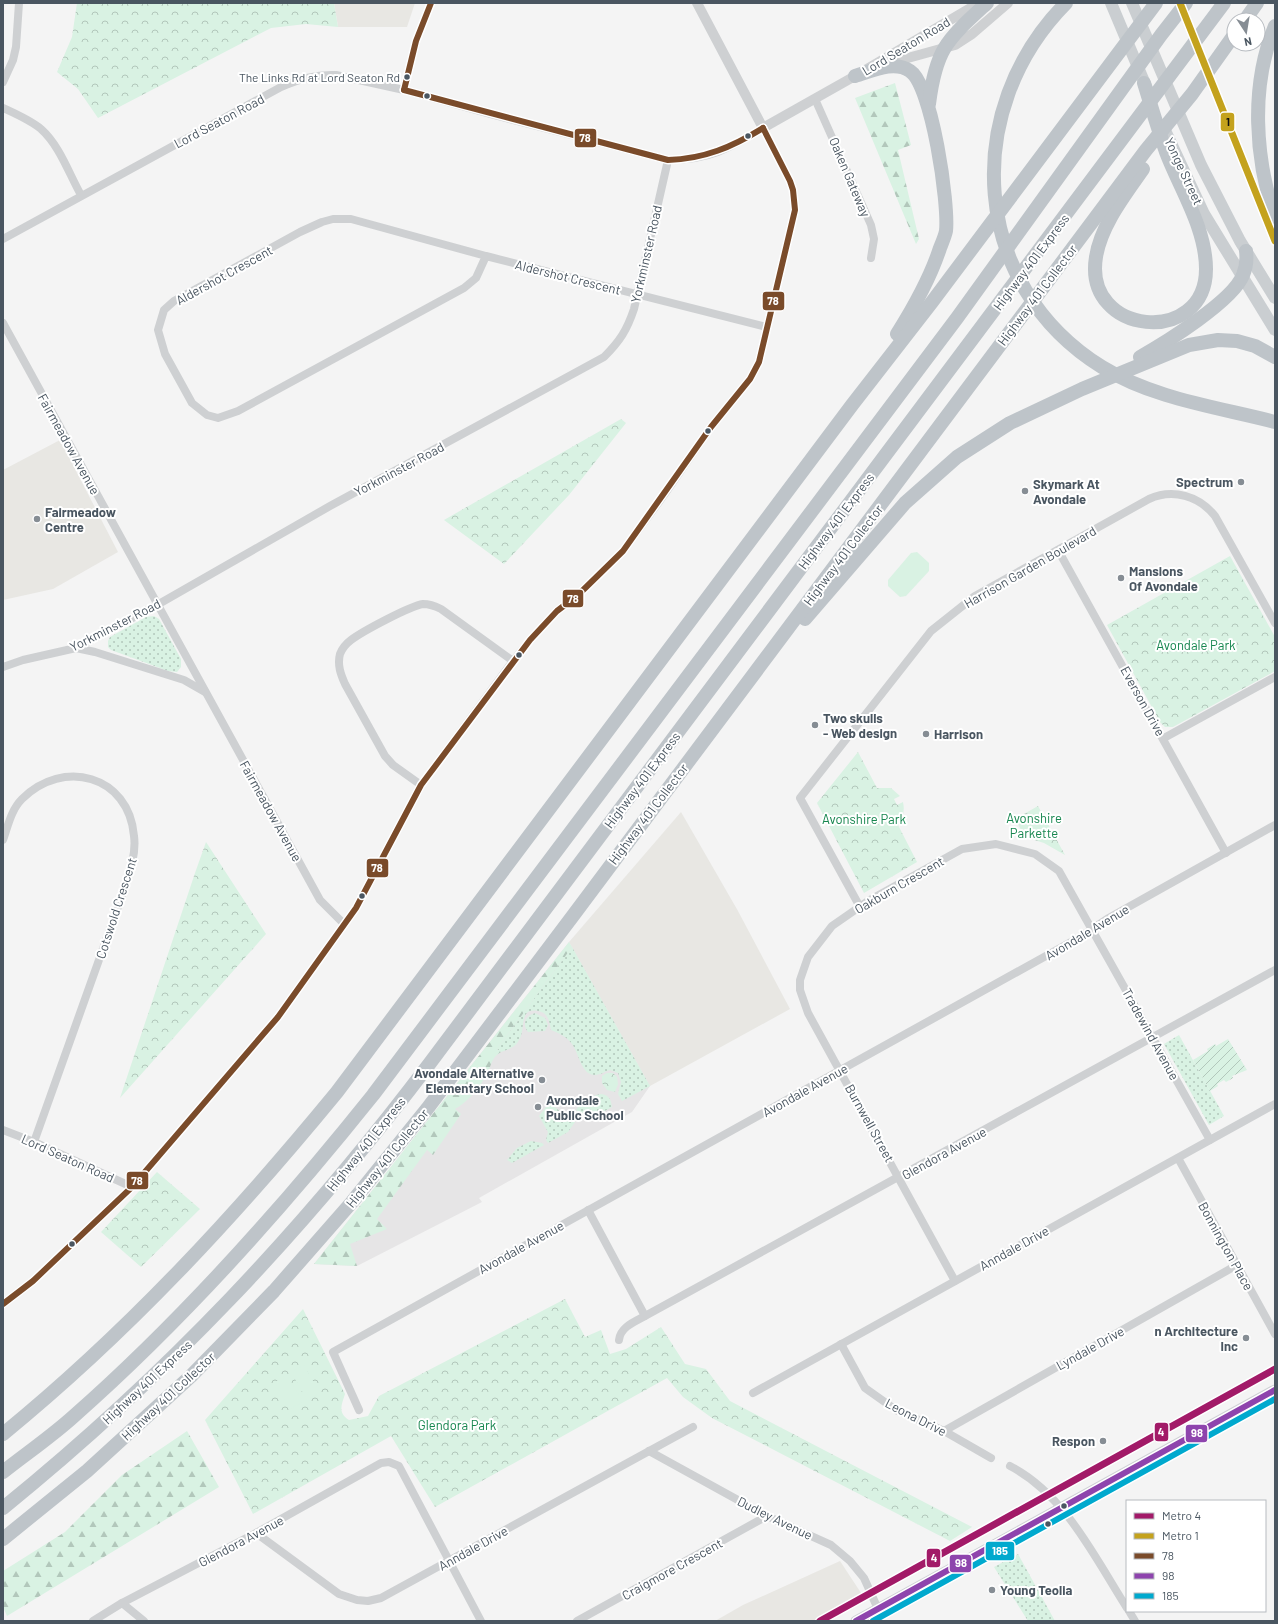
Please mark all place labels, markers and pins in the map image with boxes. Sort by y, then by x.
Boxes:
place label: The Links Rd at Lord Seaton Rd [239,70,400,84]
marker: The Links Rd at Lord Seaton Rd [402,72,412,82]
unlabelled marker [422,91,432,101]
unlabelled marker [743,131,753,141]
unlabelled marker [703,426,713,436]
place label: Spectrum [1176,474,1233,490]
place label: Skymark At Avondale [1033,476,1100,507]
marker: Spectrum [1236,477,1246,487]
marker: Skymark At Avondale [1020,486,1030,496]
place label: Fairmeadow Centre [45,504,116,535]
marker: Fairmeadow Centre [32,514,42,524]
place label: Mansions Of Avondale [1129,563,1198,594]
marker: Mansions Of Avondale [1116,573,1126,583]
unlabelled marker [514,650,524,660]
place label: Two skulls - Web design [823,710,897,741]
marker: Two skulls - Web design [810,720,820,730]
place label: Harrison [934,726,983,742]
marker: Harrison [921,729,931,739]
unlabelled marker [357,891,367,901]
place label: Avondale Alternative Elementary School [414,1065,534,1096]
marker: Avondale Alternative Elementary School [537,1075,547,1085]
place label: Avondale Public School [546,1092,624,1123]
marker: Avondale Public School [533,1102,543,1112]
unlabelled marker [67,1239,77,1249]
place label: n Architecture Inc [1154,1323,1238,1354]
marker: n Architecture Inc [1241,1333,1251,1343]
place label: Respon [1052,1433,1095,1449]
marker: Respon [1098,1436,1108,1446]
unlabelled marker [1059,1501,1069,1511]
unlabelled marker [1043,1519,1053,1529]
place label: Young Teolia [1000,1582,1073,1598]
marker: Young Teolia [987,1585,997,1595]

